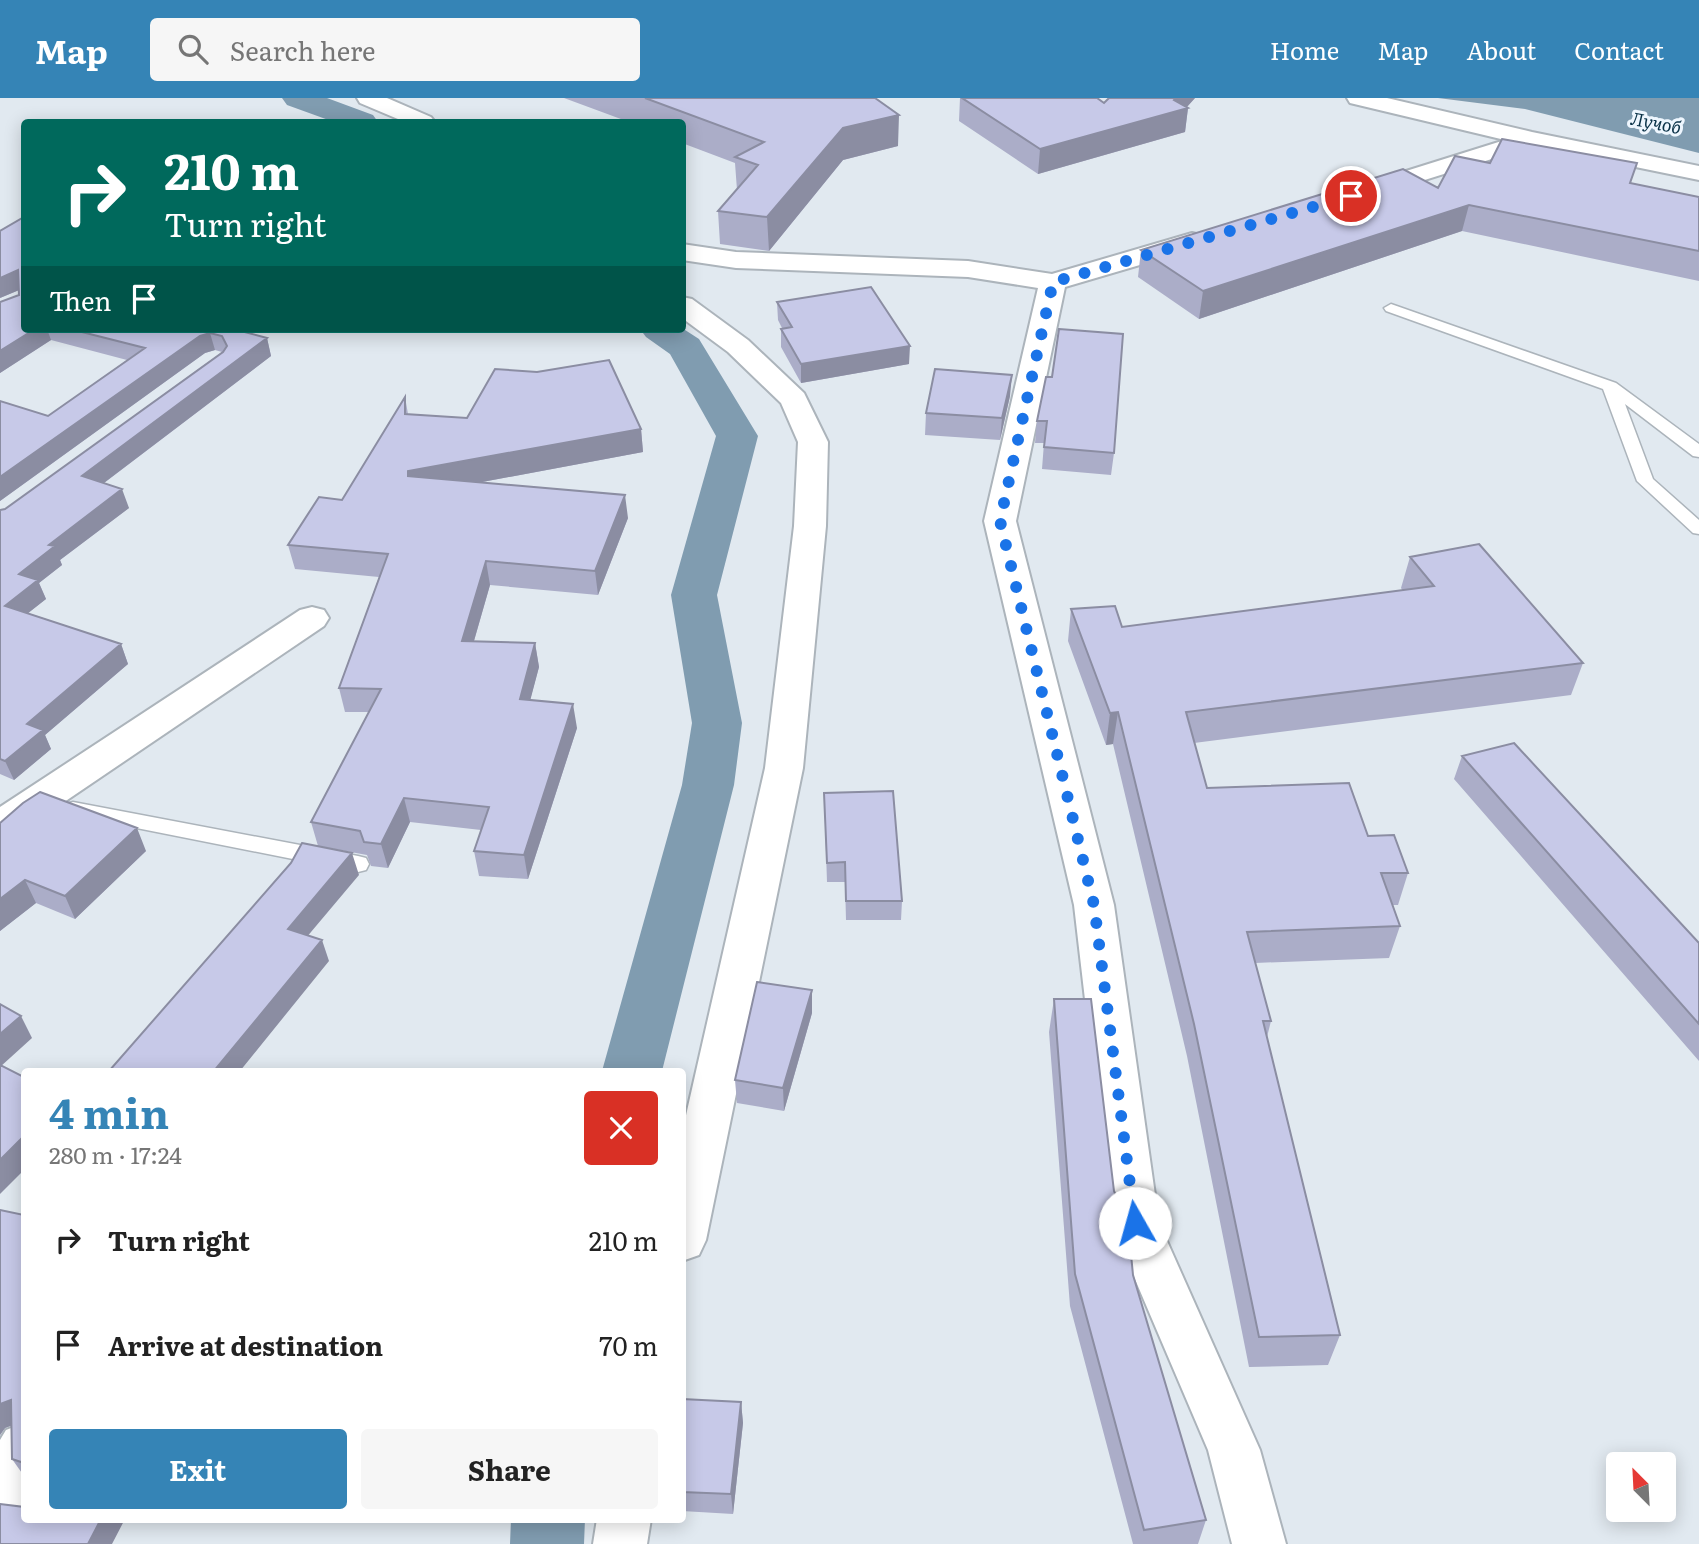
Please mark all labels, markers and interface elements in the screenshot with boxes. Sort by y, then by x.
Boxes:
search box [150,18,640,81]
text: Map [35,25,108,74]
icon: search [174,30,212,68]
text: Search here [230,30,376,69]
text: Home [1270,32,1339,67]
text: Map [1377,32,1428,67]
text: About [1466,32,1536,67]
text: Contact [1574,32,1664,67]
water label: Лучоб [1628,104,1684,140]
text: 210 m [164,132,299,205]
icon: right [49,147,140,238]
pin [1321,166,1381,226]
icon: arrive [1332,177,1370,215]
text: Turn right [164,199,326,247]
text: Then [49,280,111,319]
icon: arrive [125,280,163,318]
text: 4 min [49,1080,169,1142]
button: close [584,1091,658,1165]
text: 280 m · 17:24 [49,1137,182,1171]
position arrow [1098,1186,1172,1260]
text: Turn right [108,1220,250,1259]
text: 210 m [589,1220,658,1259]
icon: right [49,1221,87,1259]
text: Arrive at destination [108,1325,383,1364]
text: 70 m [599,1325,658,1364]
icon: arrive [49,1326,87,1364]
button: Exit [49,1429,347,1509]
button: Share [361,1429,658,1509]
north arrow [1606,1452,1676,1522]
map controls [1606,1452,1676,1522]

